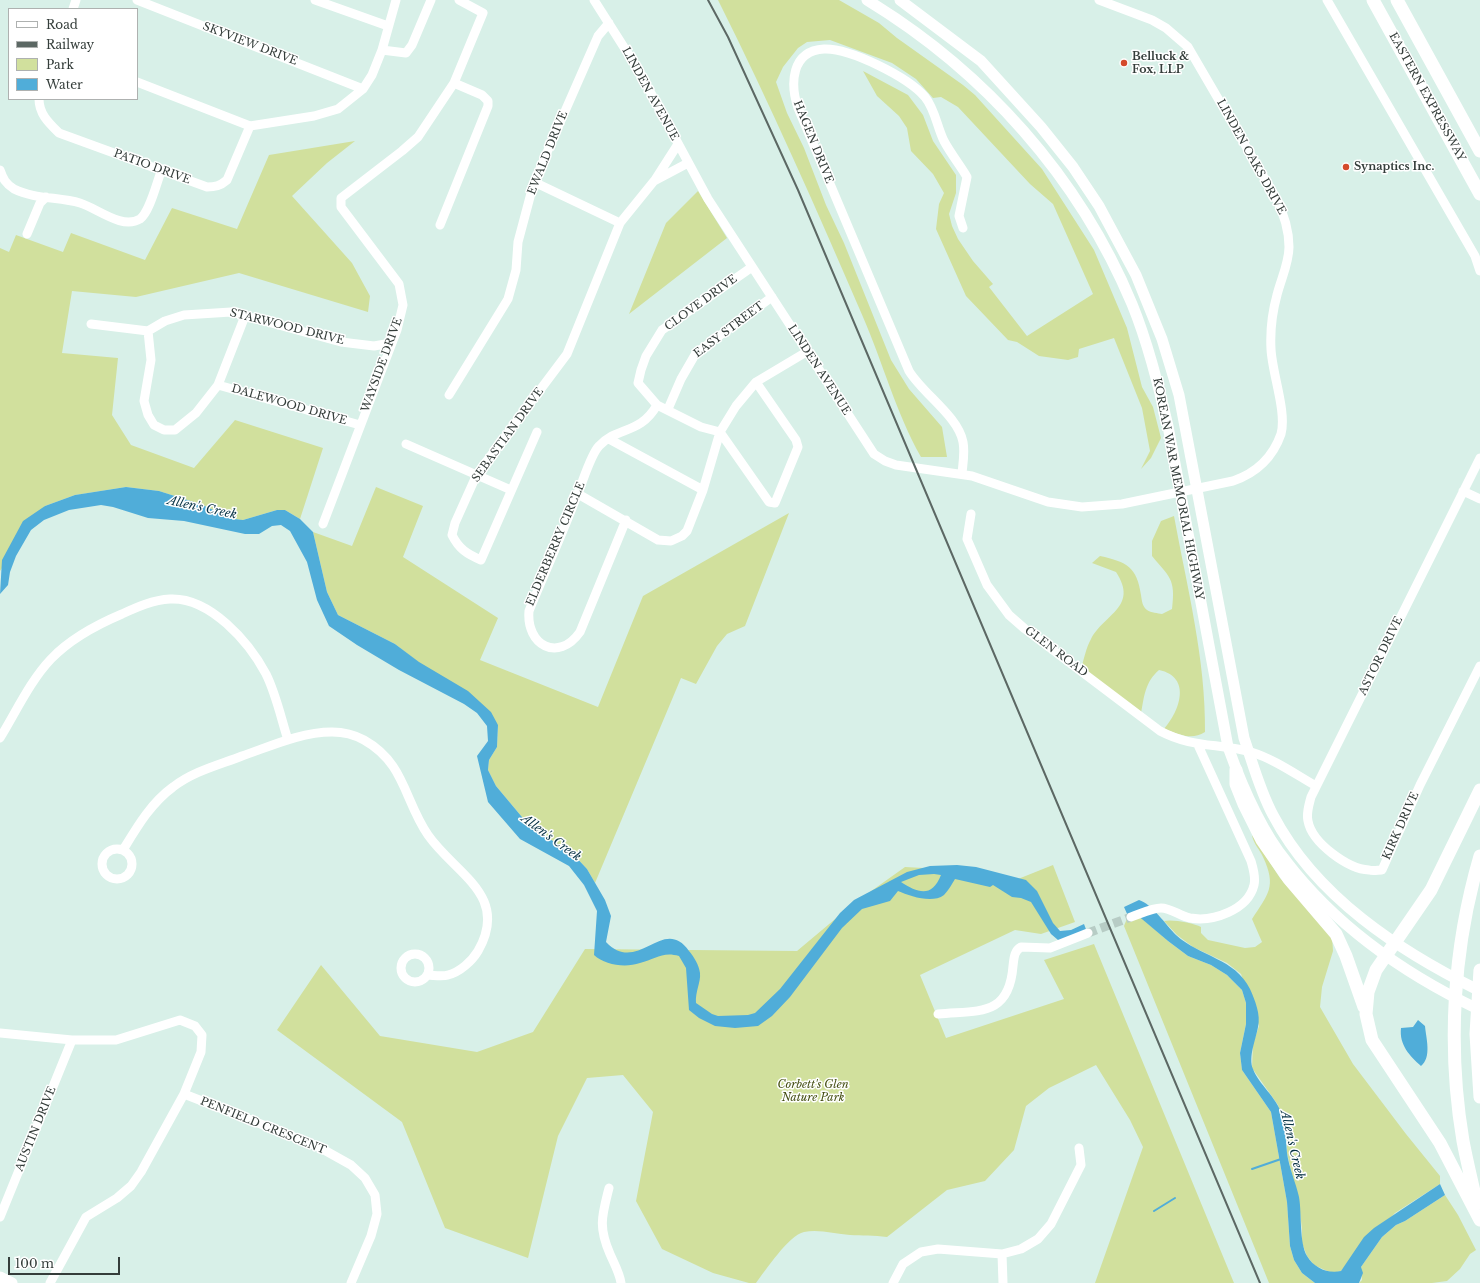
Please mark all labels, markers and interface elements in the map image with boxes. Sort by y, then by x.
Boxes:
legend [8,8,138,100]
text: Road [46,17,78,32]
street label: SKYVIEW DRIVE [201,20,299,68]
street label: EASTERN EXPRESSWAY [1386,30,1468,164]
text: Railway [46,37,94,52]
street label: LINDEN AVENUE [619,45,681,143]
place label: Belluck & Fox, LLP [1132,50,1189,76]
text: Park [46,57,74,72]
marker: Belluck & Fox, LLP [1119,58,1129,68]
text: Water [46,77,83,92]
street label: LINDEN OAKS DRIVE [1214,97,1288,217]
street label: HAGEN DRIVE [790,98,836,186]
street label: EWALD DRIVE [525,109,571,197]
street label: PATIO DRIVE [112,147,192,187]
place label: Synaptics Inc. [1354,160,1434,174]
marker: Synaptics Inc. [1341,162,1351,172]
street label: CLOVE DRIVE [662,272,740,334]
street label: EASY STREET [691,299,767,361]
street label: STARWOOD DRIVE [228,306,346,348]
street label: WAYSIDE DRIVE [359,316,405,414]
street label: LINDEN AVENUE [785,322,853,418]
street label: KOREAN WAR MEMORIAL HIGHWAY [1150,377,1206,601]
street label: DALEWOOD DRIVE [230,382,348,428]
street label: SEBASTIAN DRIVE [469,385,547,485]
street label: ELDERBERRY CIRCLE [524,480,588,608]
water label: Allen's Creek [166,494,238,522]
street label: ASTOR DRIVE [1356,615,1406,697]
street label: GLEN ROAD [1022,624,1090,680]
street label: KIRK DRIVE [1380,790,1422,862]
water label: Allen's Creek [518,812,584,864]
park label: Corbett's Glen Nature Park [777,1078,849,1104]
street label: AUSTIN DRIVE [13,1085,59,1173]
street label: PENFIELD CRESCENT [198,1095,328,1157]
water label: Allen's Creek [1277,1109,1307,1181]
scale bar [10,1249,122,1275]
text: 100 m [15,1256,54,1271]

